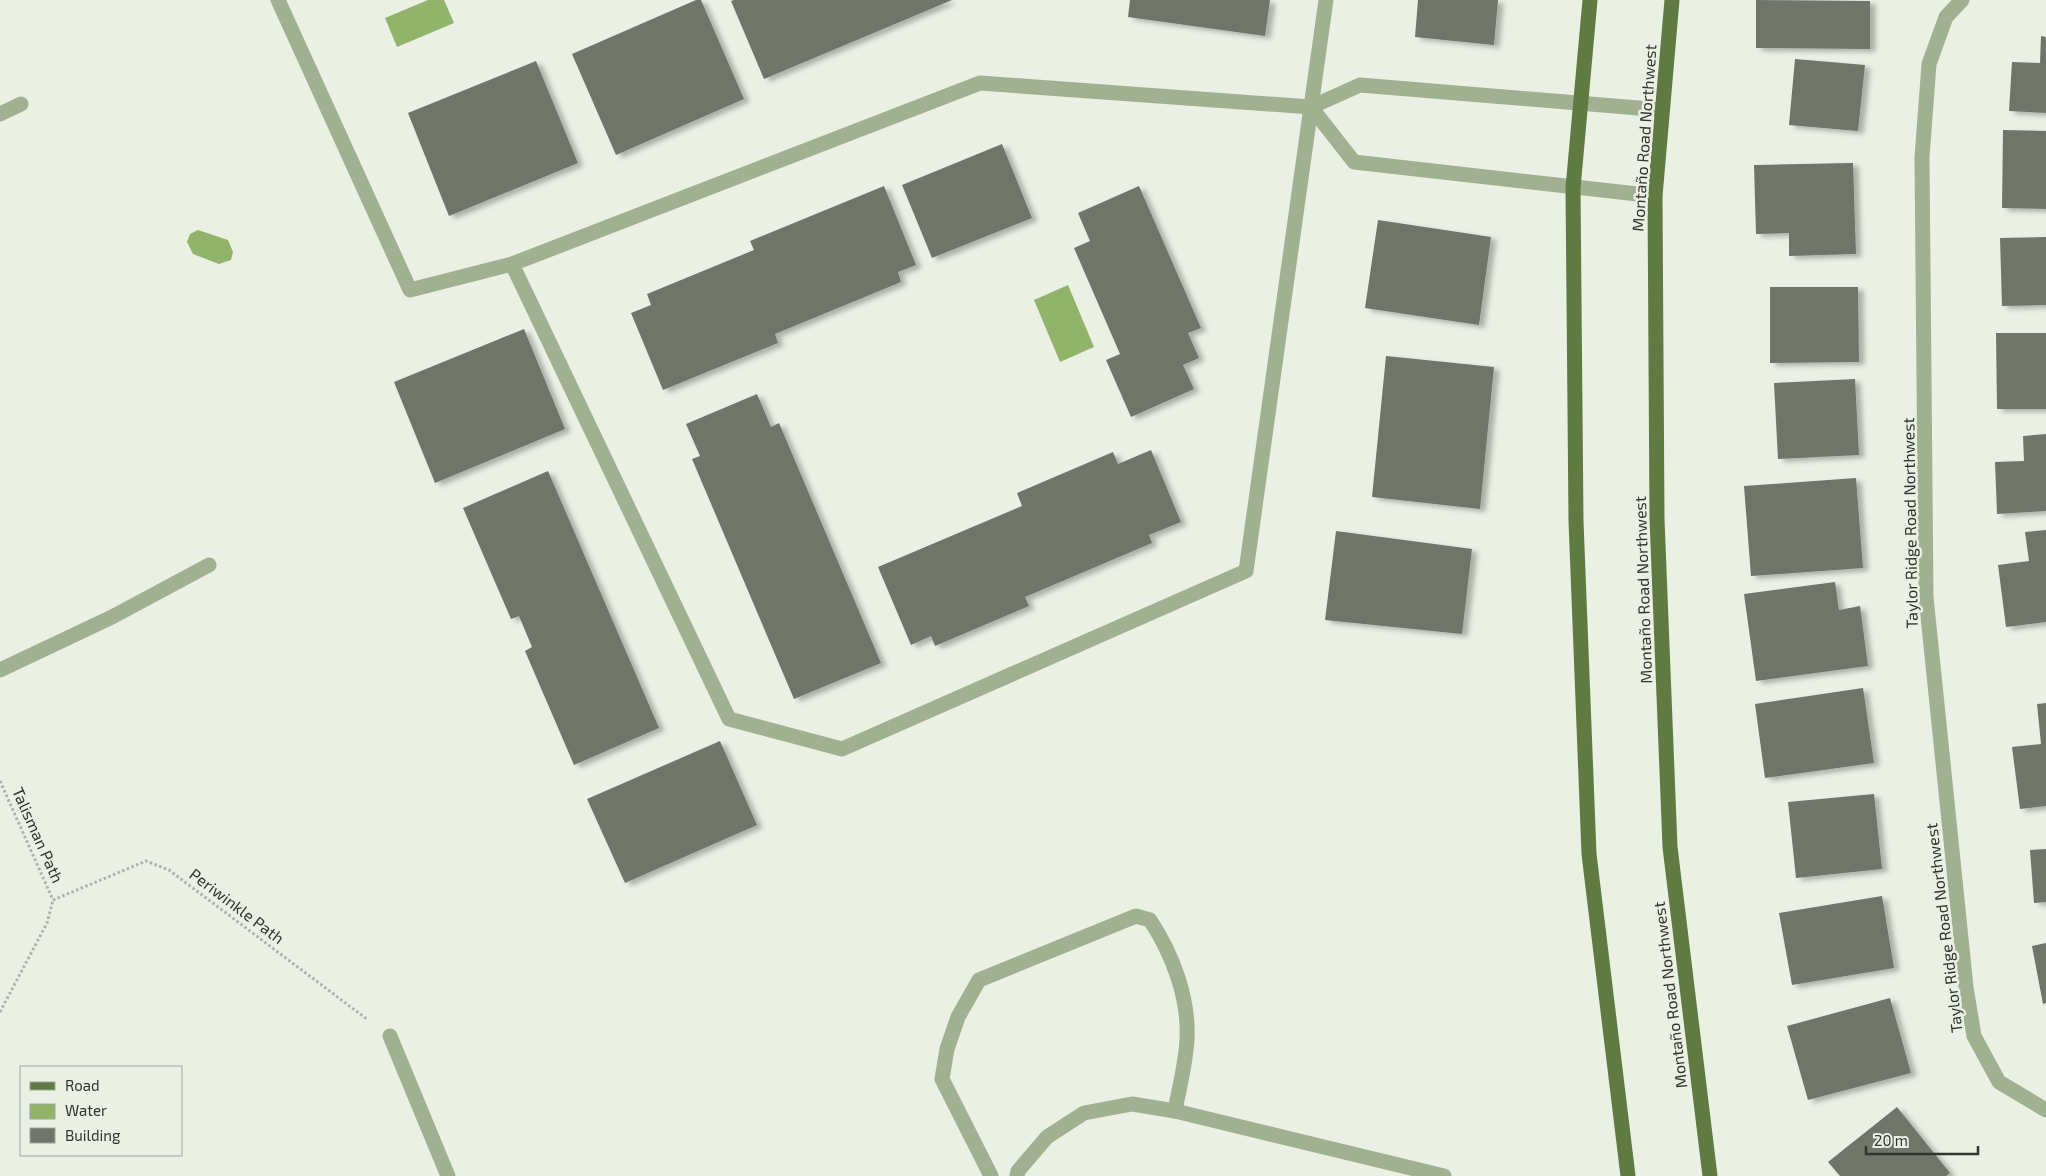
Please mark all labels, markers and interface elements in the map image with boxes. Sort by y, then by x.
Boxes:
street label: Montaño Road Northwest [1627,44,1660,232]
street label: Taylor Ridge Road Northwest [1898,417,1921,629]
street label: Montaño Road Northwest [1630,496,1655,684]
street label: Talisman Path [9,784,68,886]
street label: Taylor Ridge Road Northwest [1921,822,1966,1034]
street label: Periwinkle Path [186,864,288,947]
street label: Montaño Road Northwest [1649,901,1690,1089]
legend [20,1066,182,1156]
text: Road [65,1076,100,1094]
text: Water [65,1101,107,1119]
scale bar [1866,1124,1978,1156]
text: Building [65,1126,121,1144]
text: 20 m [1874,1131,1908,1149]

